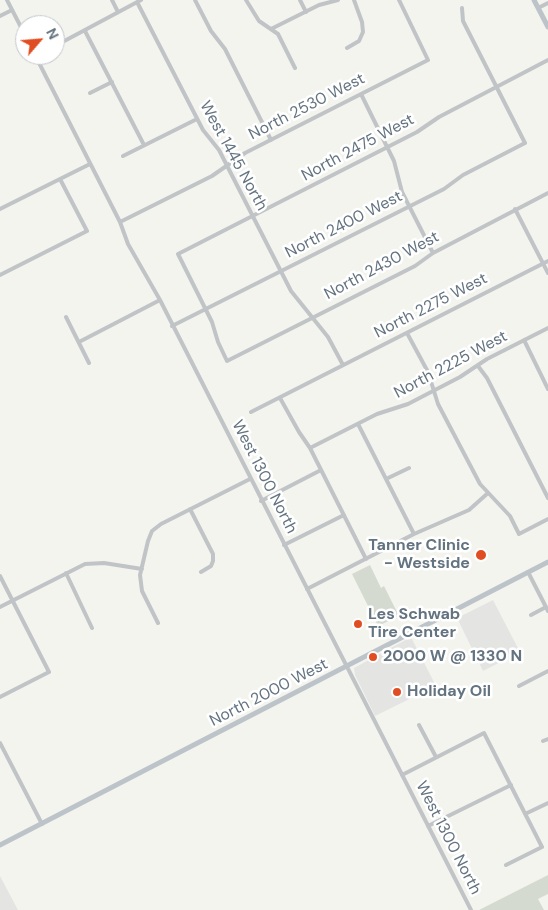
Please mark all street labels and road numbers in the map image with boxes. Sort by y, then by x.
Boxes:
street label: North 2530 West [246,69,368,145]
street label: West 1445 North [195,98,271,214]
street label: North 2475 West [298,110,418,186]
street label: North 2400 West [282,187,406,263]
street label: North 2430 West [321,228,443,304]
street label: North 2275 West [371,269,491,343]
street label: North 2225 West [391,327,511,403]
street label: West 1300 North [227,417,301,537]
street label: North 2000 West [207,655,331,731]
street label: West 1300 North [411,778,485,898]

